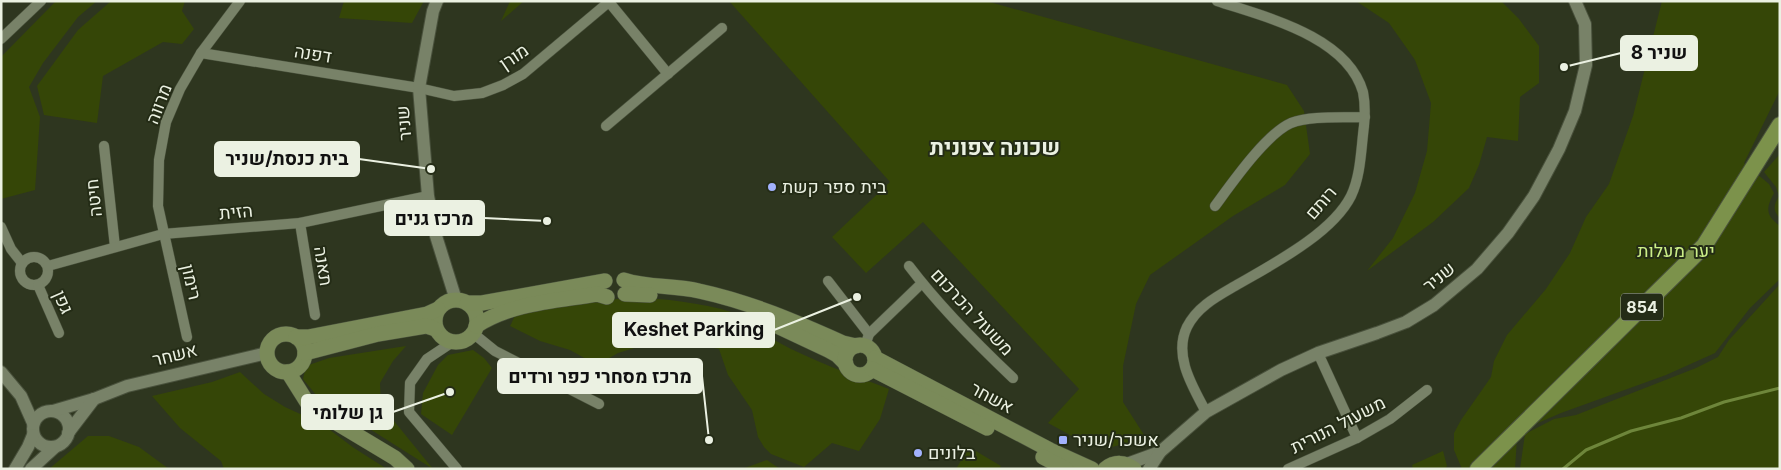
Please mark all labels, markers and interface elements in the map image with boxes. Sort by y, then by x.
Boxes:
callout: שניר 8 [1621,36,1697,70]
street label: מורן [495,39,532,74]
street label: דפנה [293,40,333,67]
text: שניר 8 [1631,41,1687,64]
street label: מרווה [141,81,176,127]
street label: שניר [392,105,415,141]
district label: שכונה צפונית [930,134,1060,160]
callout: בית כנסת/שניר [215,142,359,176]
text: בית כנסת/שניר [225,147,349,170]
place label: בית ספר קשת [782,176,887,197]
street label: חיטה [81,178,106,218]
marker: בית ספר קשת [766,181,778,193]
street label: רותם [1301,182,1341,223]
street label: הזית [218,200,254,223]
callout: מרכז גנים [385,201,484,235]
text: מרכז גנים [394,207,474,230]
park label: יער מעלות [1637,240,1715,261]
street label: תאנה [310,245,337,287]
street label: שניר [1418,257,1459,296]
street label: רימון [177,262,206,302]
street label: משעול הכרכום [927,264,1018,360]
street label: גפן [49,287,78,317]
road number: 854 [1621,294,1663,320]
callout: Keshet Parking [613,313,774,347]
text: Keshet Parking [624,318,764,341]
street label: אשחר [150,339,200,370]
callout: מרכז מסחרי כפר ורדים [498,359,702,393]
text: מרכז מסחרי כפר ורדים [508,365,692,388]
street label: אשחר [967,378,1017,418]
street label: משעול הנורית [1287,392,1389,457]
callout: גן שלומי [302,395,393,429]
text: גן שלומי [313,401,383,424]
place label: אשכר/שניר [1073,429,1159,450]
marker: אשכר/שניר [1057,434,1069,446]
place label: בלונים [928,442,976,463]
marker: בלונים [912,447,924,459]

